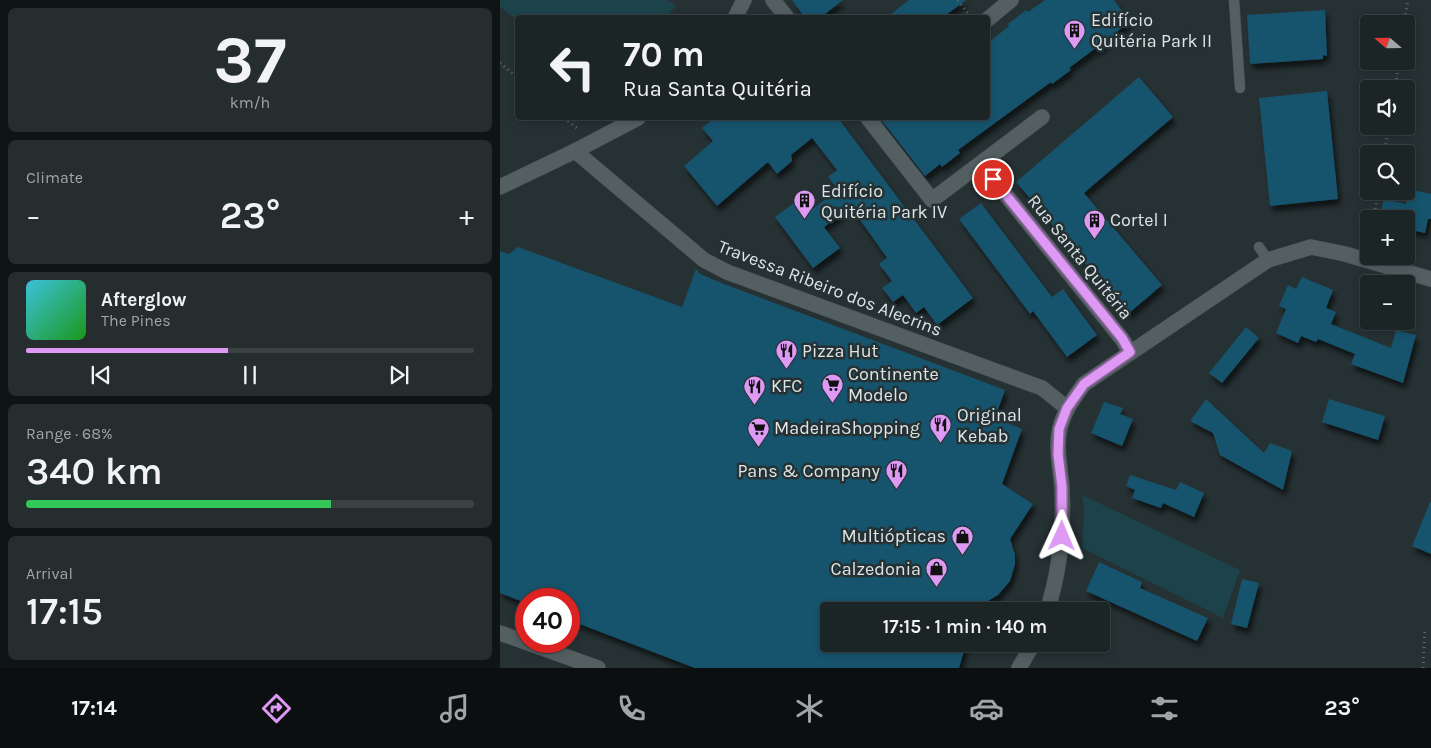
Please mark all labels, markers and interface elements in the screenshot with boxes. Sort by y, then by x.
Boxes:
place label: Edifício Quitéria Park II [1091,9,1212,52]
north arrow [1360,15,1415,70]
map controls [1360,15,1415,330]
building icon: Edifício Quitéria Park II [1063,18,1087,49]
text: 37 [214,22,286,98]
text: 70 m [623,34,705,75]
icon: left [540,35,605,100]
text: Rua Santa Quitéria [623,76,812,102]
button: sound [1360,80,1415,135]
text: km/h [230,93,270,112]
button: search [1360,145,1415,200]
pin [972,158,1014,200]
icon: arrive [979,165,1007,193]
text: Climate [26,168,83,187]
place label: Edifício Quitéria Park IV [821,180,947,223]
building icon: Edifício Quitéria Park IV [793,189,817,220]
street label: Rua Santa Quitéria [1023,190,1137,324]
text: 23° [220,193,280,238]
text: − [26,199,41,232]
text: + [459,199,474,232]
building icon: Cortel I [1082,208,1106,239]
place label: Cortel I [1110,209,1168,231]
button: + [1360,210,1415,265]
street label: Travessa Ribeiro dos Alecrins [715,235,945,341]
button: − [1360,275,1415,330]
text: Afterglow [101,289,187,311]
text: The Pines [101,311,171,330]
restaurant icon: Pizza Hut [774,339,798,370]
place label: Pizza Hut [802,340,879,362]
icon: previous [87,361,115,389]
icon: pause [236,361,264,389]
icon: next [385,361,413,389]
place label: Continente Modelo [848,363,939,406]
supermarket icon: Continente Modelo [820,372,844,403]
restaurant icon: KFC [743,374,767,405]
place label: KFC [771,375,802,397]
place label: Original Kebab [957,404,1022,447]
restaurant icon: Original Kebab [929,413,953,444]
supermarket icon: MadeiraShopping [746,416,770,447]
place label: MadeiraShopping [774,417,920,439]
text: Range · 68% [26,424,113,443]
text: 340 km [26,449,163,494]
restaurant icon: Pans & Company [884,459,908,490]
place label: Pans & Company [737,460,881,482]
position arrow [1035,509,1087,561]
shop icon: Multiópticas [950,524,974,555]
place label: Multiópticas [842,525,946,547]
shop icon: Calzedonia [925,557,949,588]
place label: Calzedonia [831,558,921,580]
text: Arrival [26,564,73,583]
speed limit sign: 40 [515,588,580,653]
text: 17:15 [26,589,103,634]
text: 17:15 · 1 min · 140 m [883,616,1047,638]
icon: directions [259,691,294,726]
icon: music [437,691,472,726]
icon: phone [614,691,649,726]
icon: climate [792,691,827,726]
icon: car [969,691,1004,726]
icon: filters [1147,691,1182,726]
text: 17:14 [71,695,117,721]
text: 23° [1324,695,1360,721]

